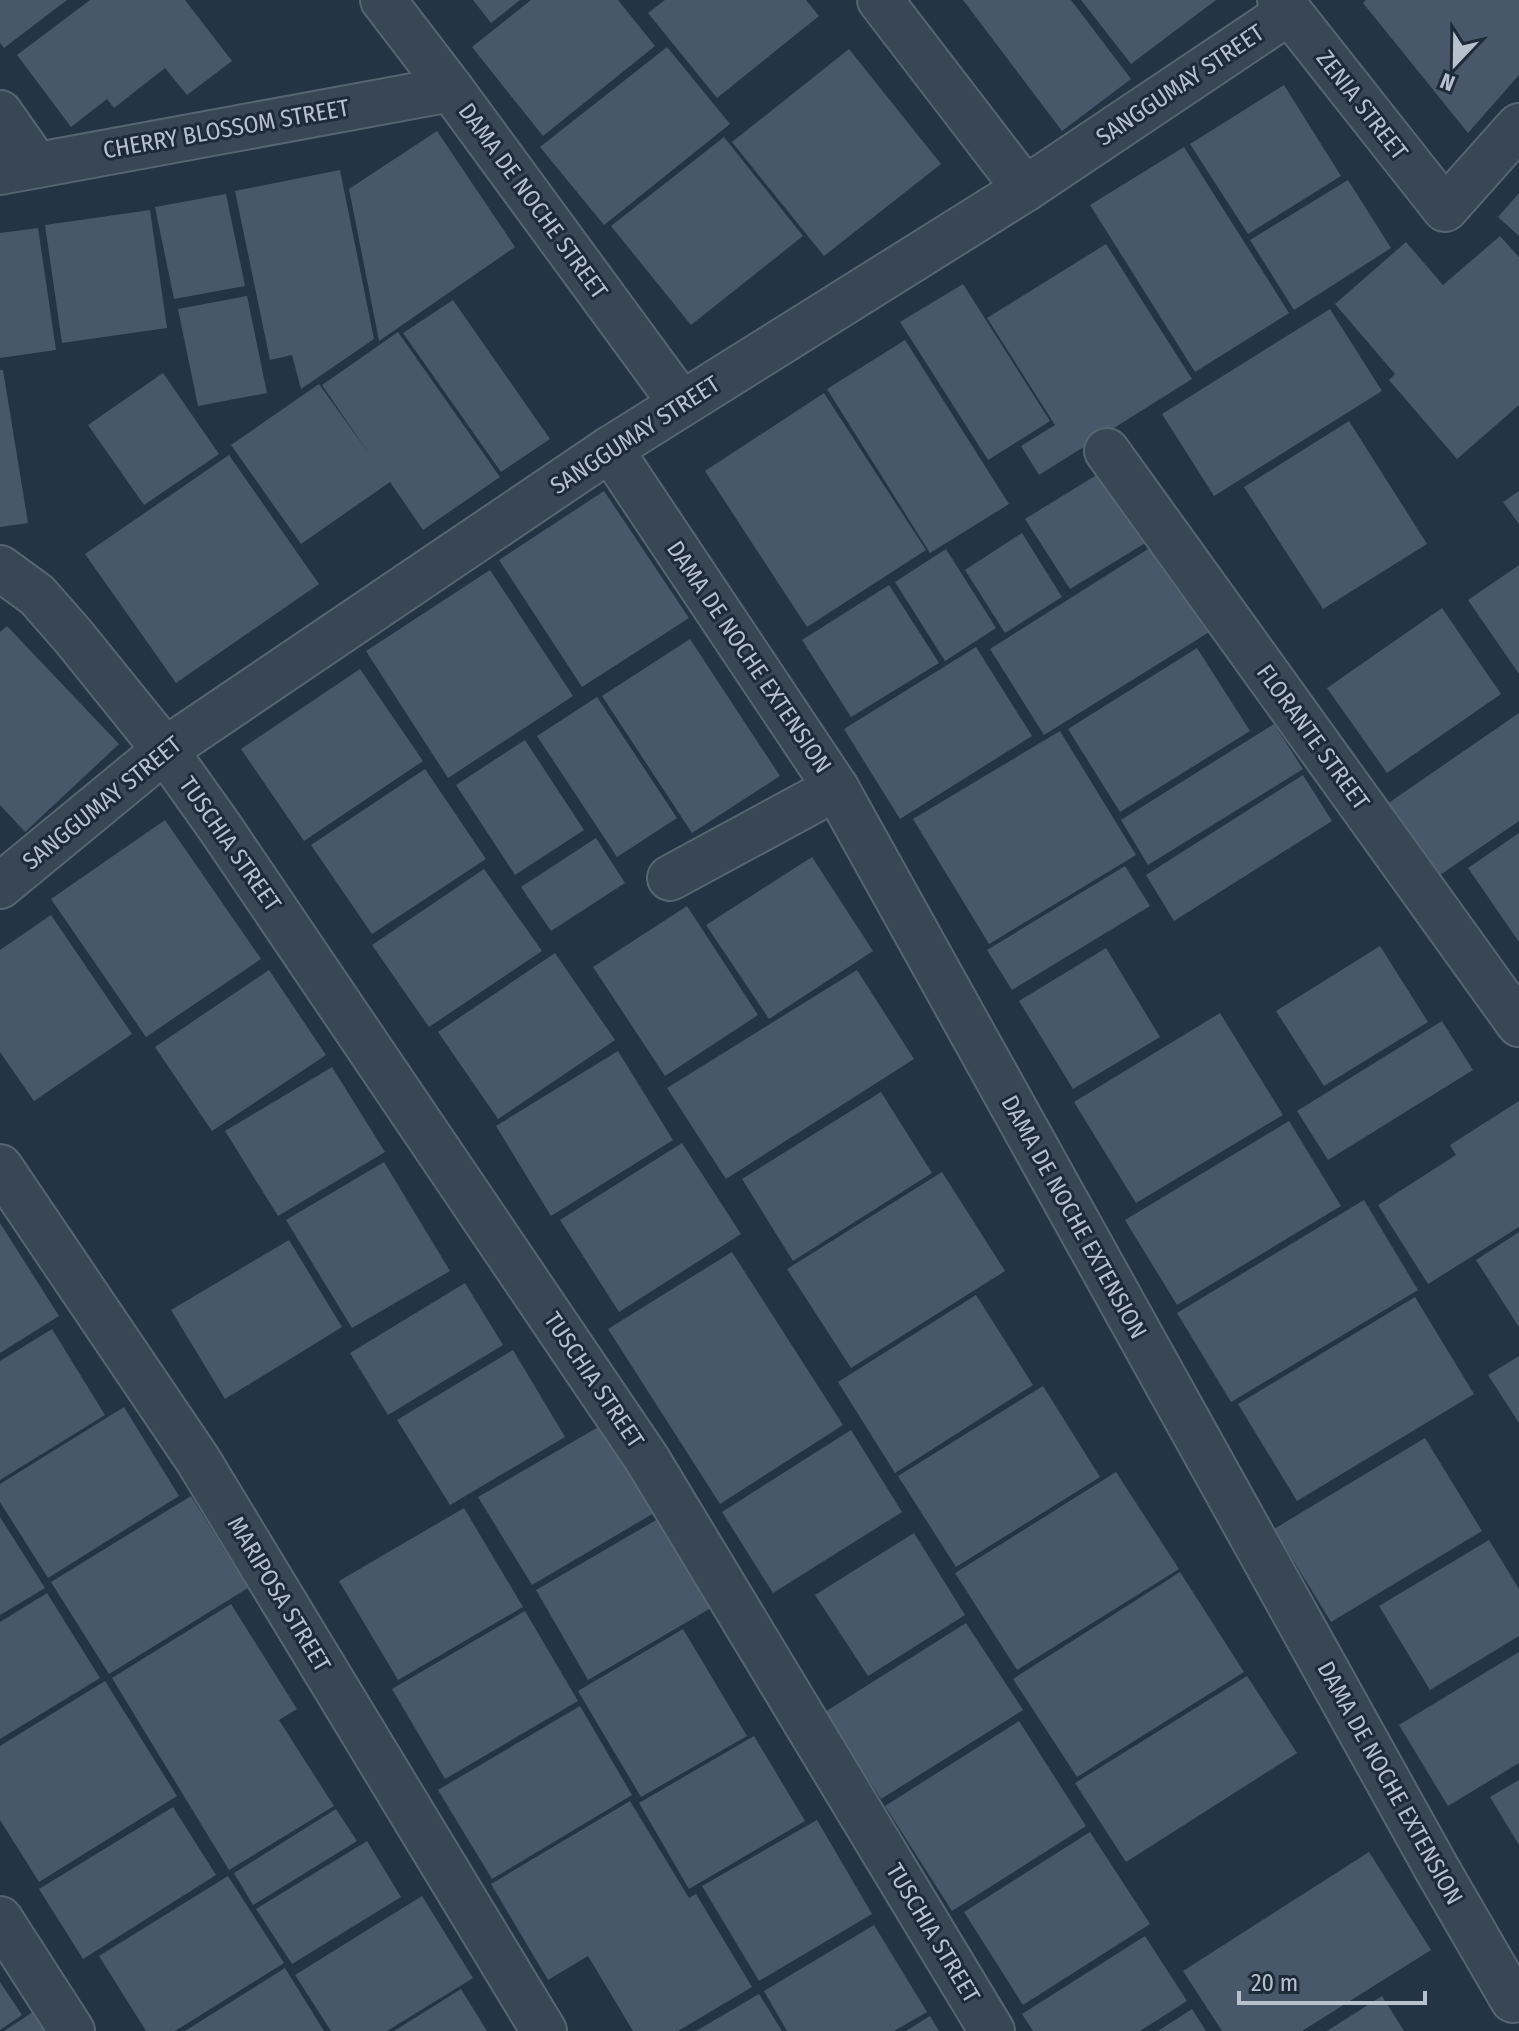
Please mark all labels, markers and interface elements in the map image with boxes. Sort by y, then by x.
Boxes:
street label: SANGGUMAY STREET [1091,19,1269,151]
north arrow [1415,24,1495,104]
street label: ZENIA STREET [1311,45,1413,165]
text: N [1437,67,1459,97]
street label: CHERRY BLOSSOM STREET [101,94,351,164]
street label: DAMA DE NOCHE STREET [453,98,613,304]
street label: SANGGUMAY STREET [545,370,725,500]
street label: DAMA DE NOCHE EXTENSION [661,536,837,778]
street label: FLORANTE STREET [1251,659,1375,815]
street label: SANGGUMAY STREET [17,730,187,876]
street label: TUSCHIA STREET [173,771,287,917]
street label: DAMA DE NOCHE EXTENSION [995,1091,1153,1343]
street label: TUSCHIA STREET [538,1307,650,1453]
street label: MARIPOSA STREET [222,1511,336,1677]
street label: DAMA DE NOCHE EXTENSION [1311,1657,1469,1909]
street label: TUSCHIA STREET [880,1858,986,2008]
scale bar [1239,1955,1425,2005]
text: 20 m [1251,1969,1298,1997]

